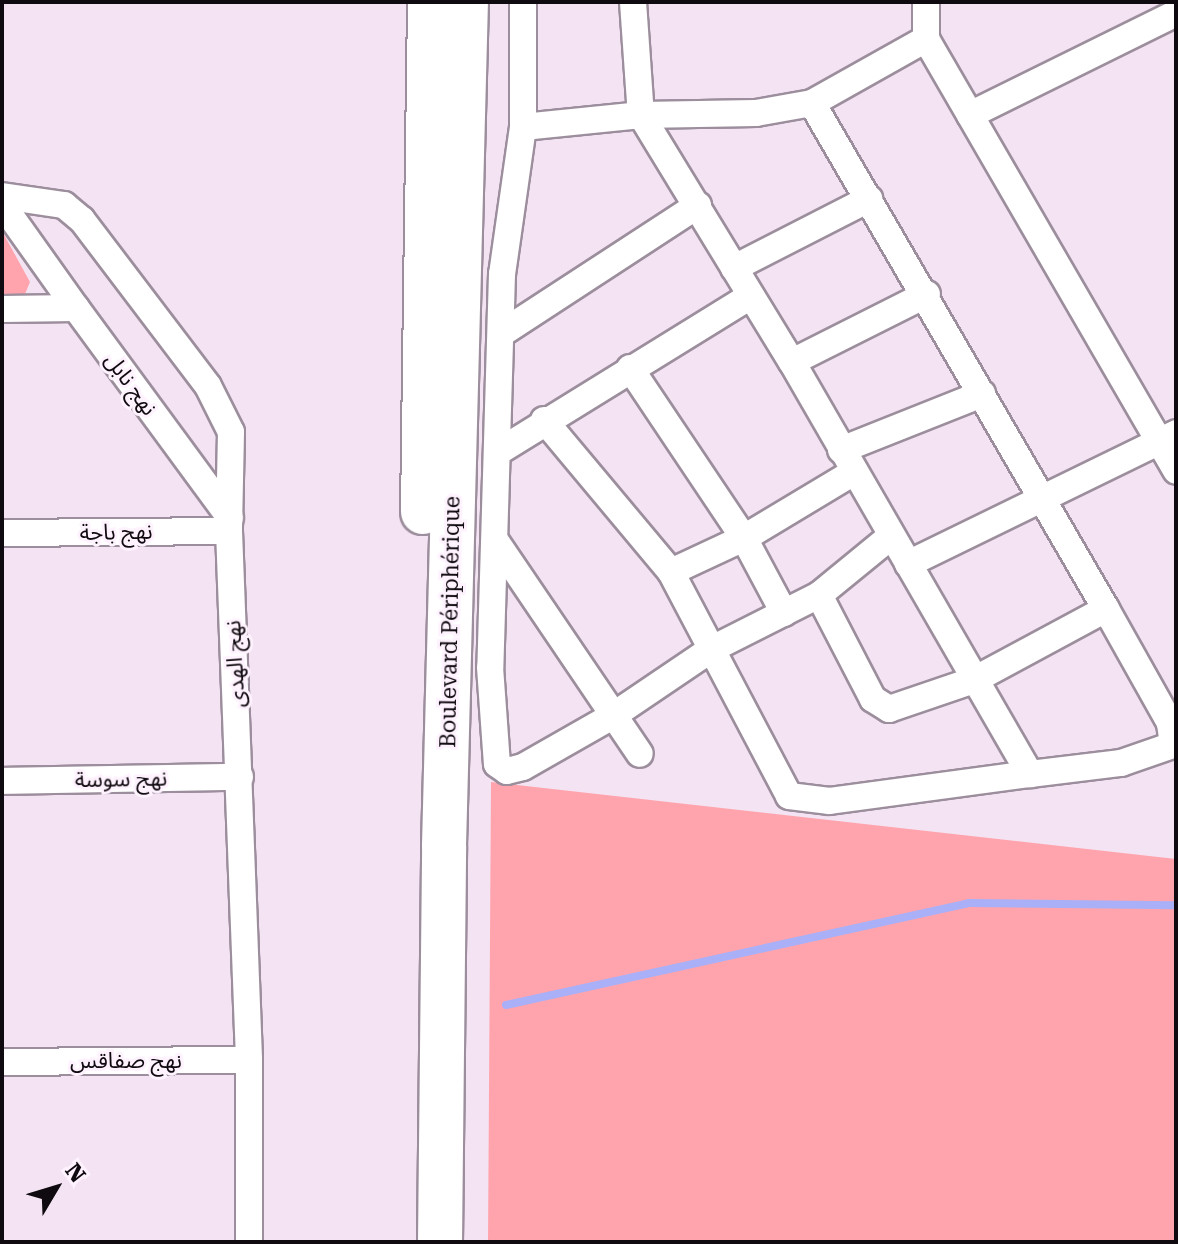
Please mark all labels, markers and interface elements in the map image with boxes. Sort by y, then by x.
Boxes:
street label: نهج نابل [99,347,163,421]
street label: Boulevard Périphérique [435,496,465,748]
street label: نهج باجة [79,518,153,546]
street label: نهج الهدى [220,620,250,708]
street label: نهج سوسة [75,765,167,793]
street label: نهج صفاقس [70,1048,182,1074]
north arrow [16,1148,96,1228]
text: N [60,1159,90,1187]

